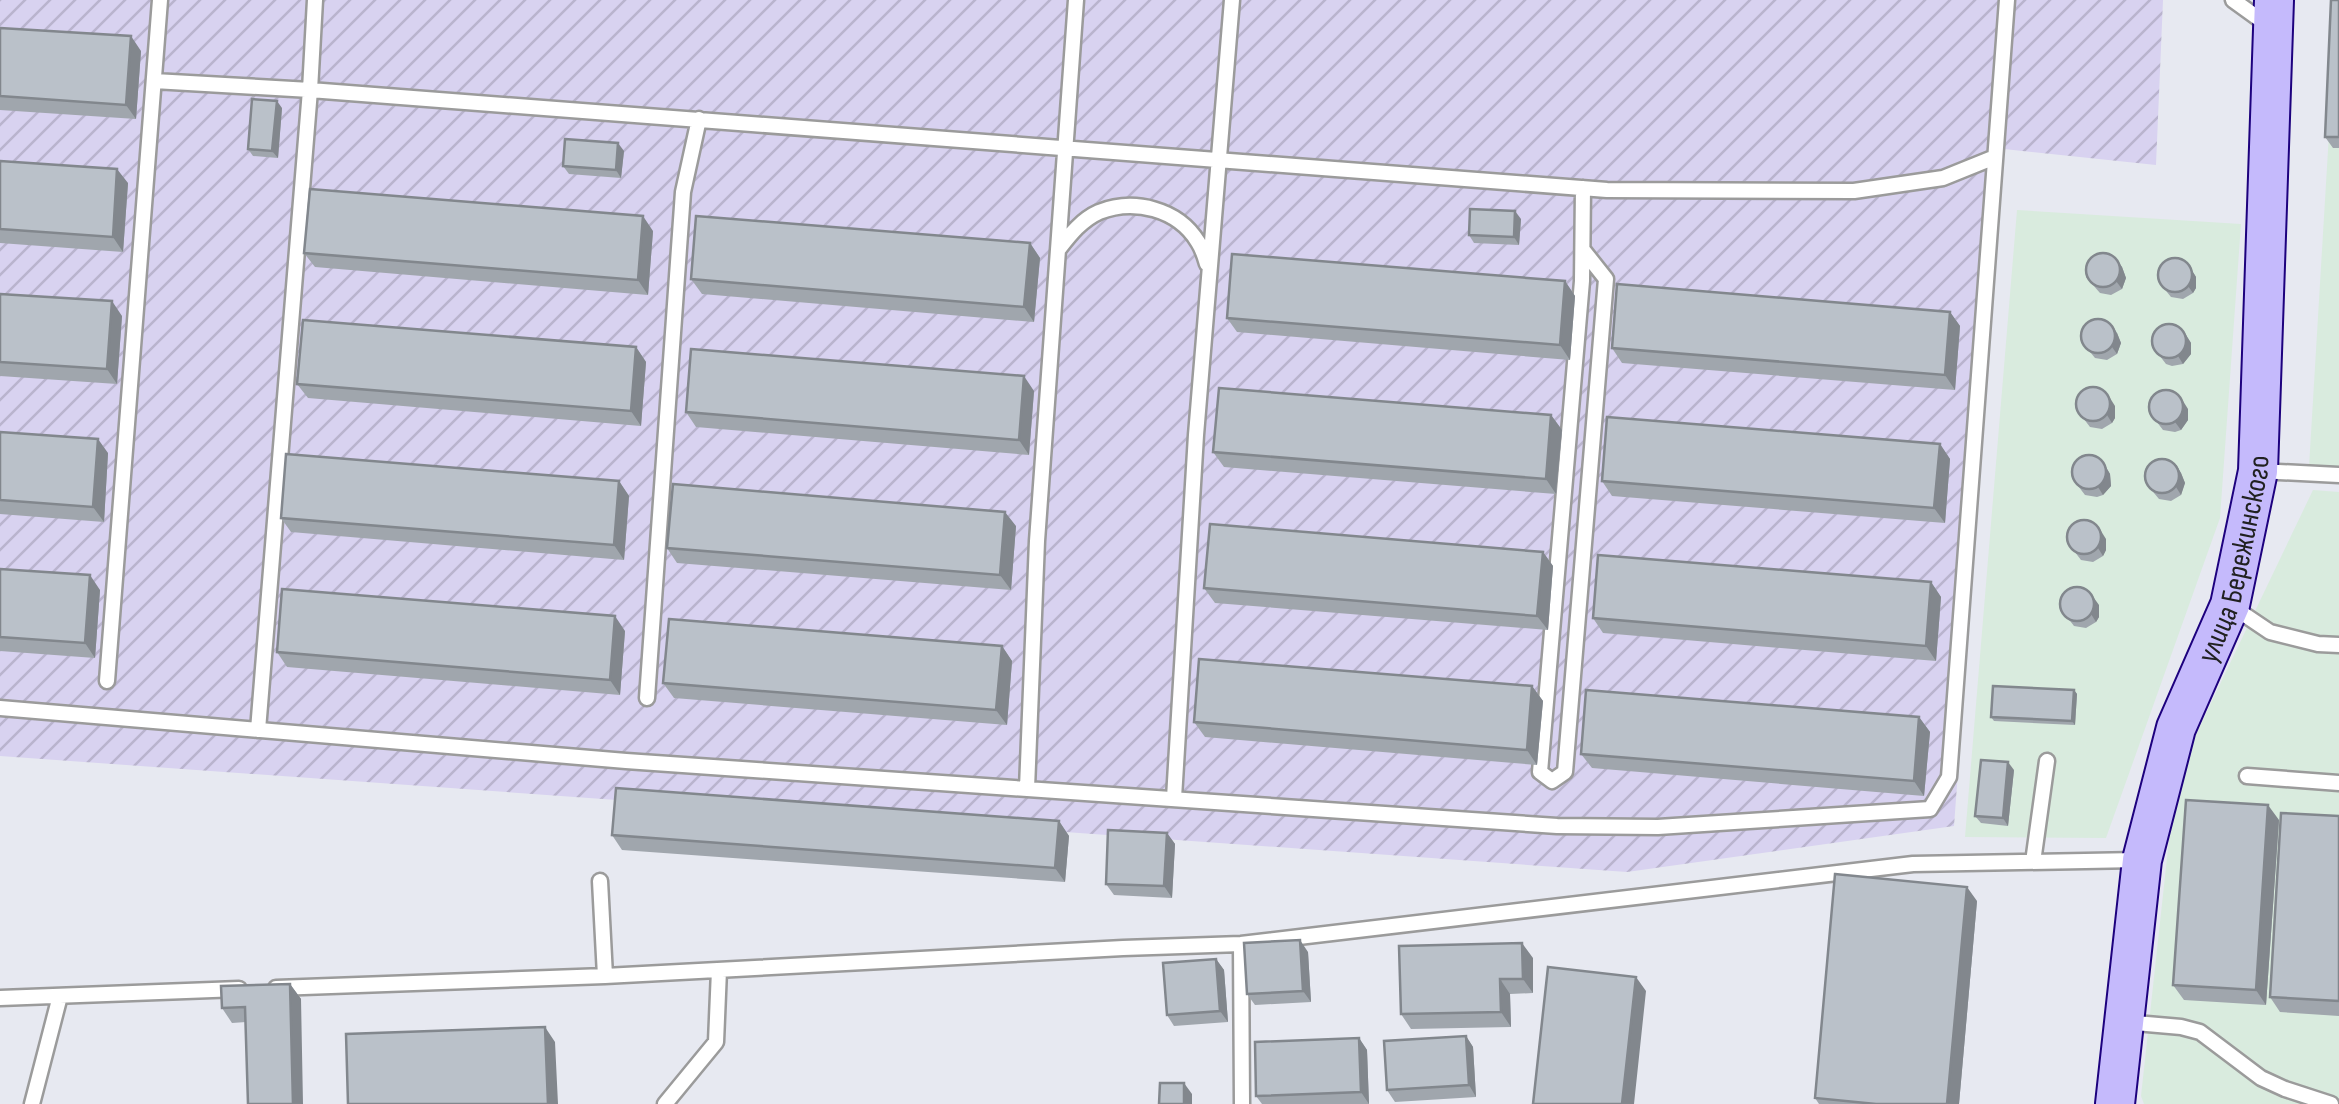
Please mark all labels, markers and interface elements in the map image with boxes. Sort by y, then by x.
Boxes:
street label: улица Бережинского [2190,455,2278,668]

